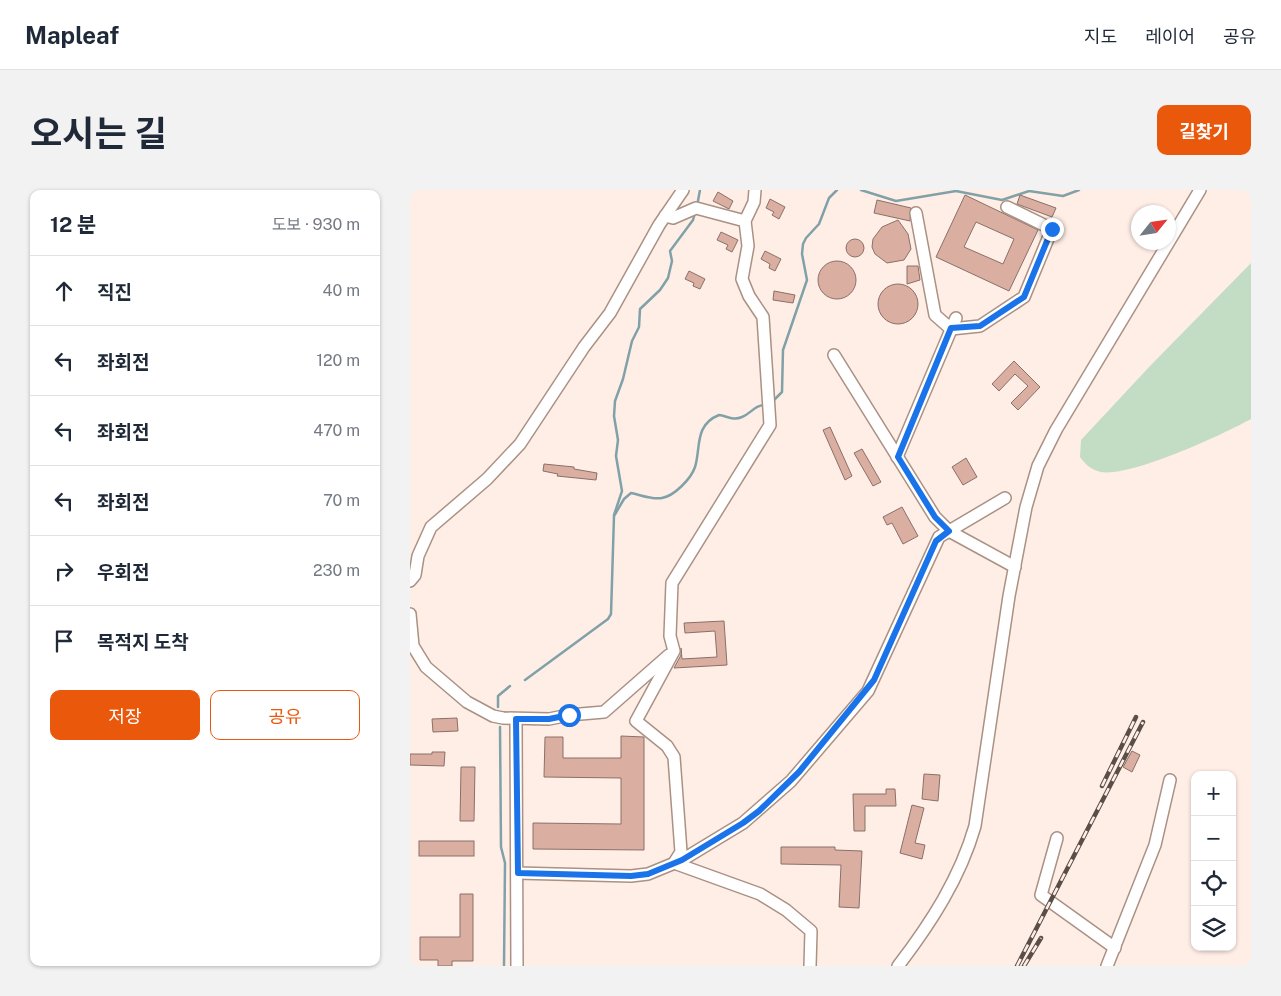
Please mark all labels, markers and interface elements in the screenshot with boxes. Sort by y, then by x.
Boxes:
text: Mapleaf [25,21,119,49]
text: 지도 [1084,26,1117,47]
text: 레이어 [1145,26,1195,47]
text: 공유 [1223,26,1256,47]
button: 길찾기 [1157,105,1251,155]
text: 오시는 길 [30,113,167,154]
north arrow [1131,205,1176,250]
text: 12 분 [50,212,96,237]
text: 도보 · 930 m [272,215,360,234]
route end [1041,218,1064,241]
icon: ahead [50,277,78,305]
text: 직진 [97,281,132,303]
text: 40 m [322,281,360,300]
icon: left [50,347,78,375]
text: 좌회전 [97,351,149,373]
text: 120 m [316,351,360,370]
icon: left [50,417,78,445]
text: 좌회전 [97,421,149,443]
text: 470 m [313,421,360,440]
icon: left [50,487,78,515]
text: 좌회전 [97,491,149,513]
text: 70 m [323,491,360,510]
icon: right [50,557,78,585]
text: 우회전 [97,561,149,583]
text: 230 m [313,561,360,580]
icon: arrive [50,627,78,655]
text: 목적지 도착 [97,631,189,653]
button: 저장 [50,690,200,740]
button: 공유 [210,690,360,740]
route start [558,704,581,727]
map controls [1191,771,1236,951]
button: + [1191,771,1236,816]
button: − [1191,816,1236,861]
button: locate [1191,861,1236,906]
button: layers [1191,906,1236,951]

